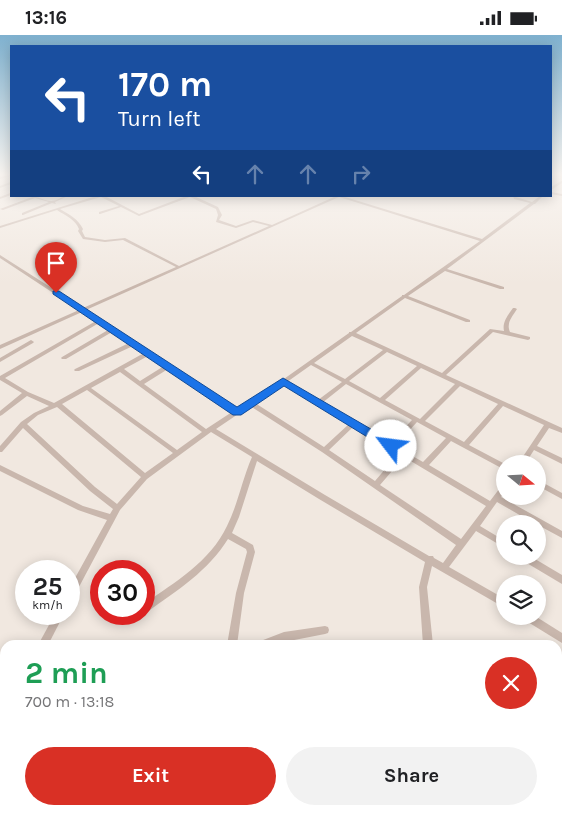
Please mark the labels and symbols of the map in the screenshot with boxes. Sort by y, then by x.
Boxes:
pin [35,242,77,293]
position arrow [364,419,416,471]
north arrow [496,455,546,505]
speed limit sign: 30 [90,560,155,625]

